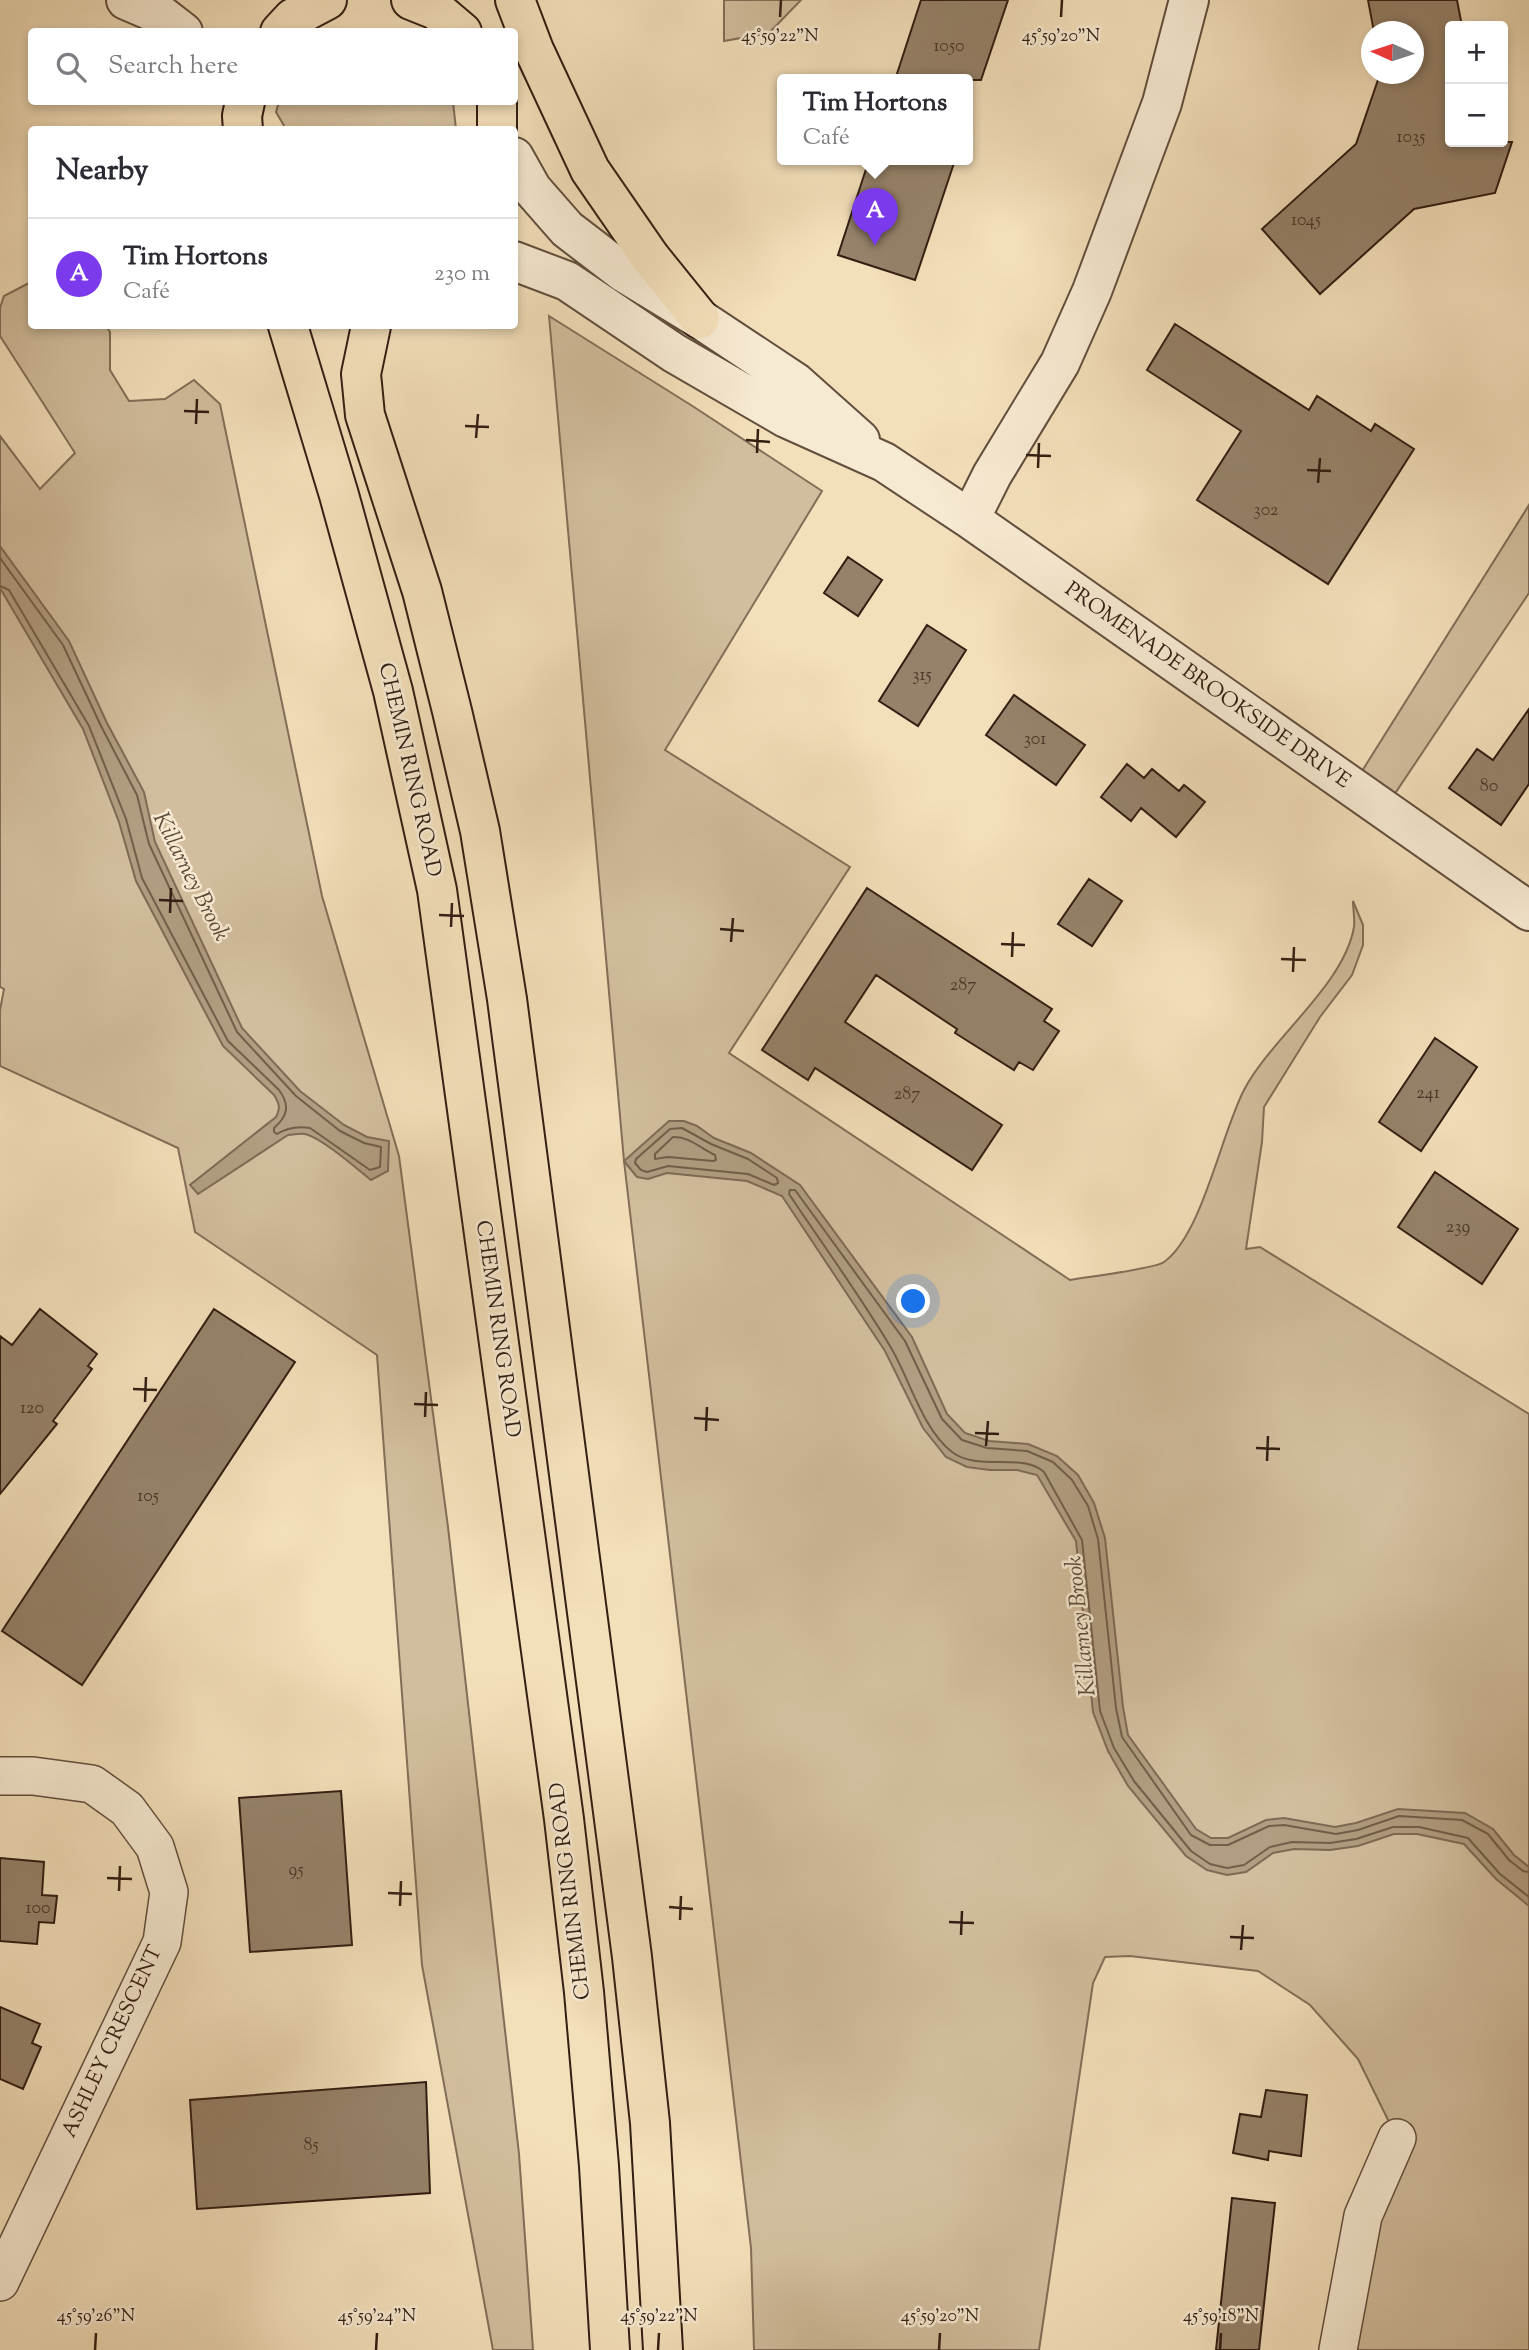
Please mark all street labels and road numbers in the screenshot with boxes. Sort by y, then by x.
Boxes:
street label: PROMENADE BROOKSIDE DRIVE [1058,575,1356,797]
street label: CHEMIN RING ROAD [370,660,448,880]
street label: CHEMIN RING ROAD [467,1218,527,1440]
street label: CHEMIN RING ROAD [543,1780,599,2002]
street label: ASHLEY CRESCENT [55,1941,171,2143]

